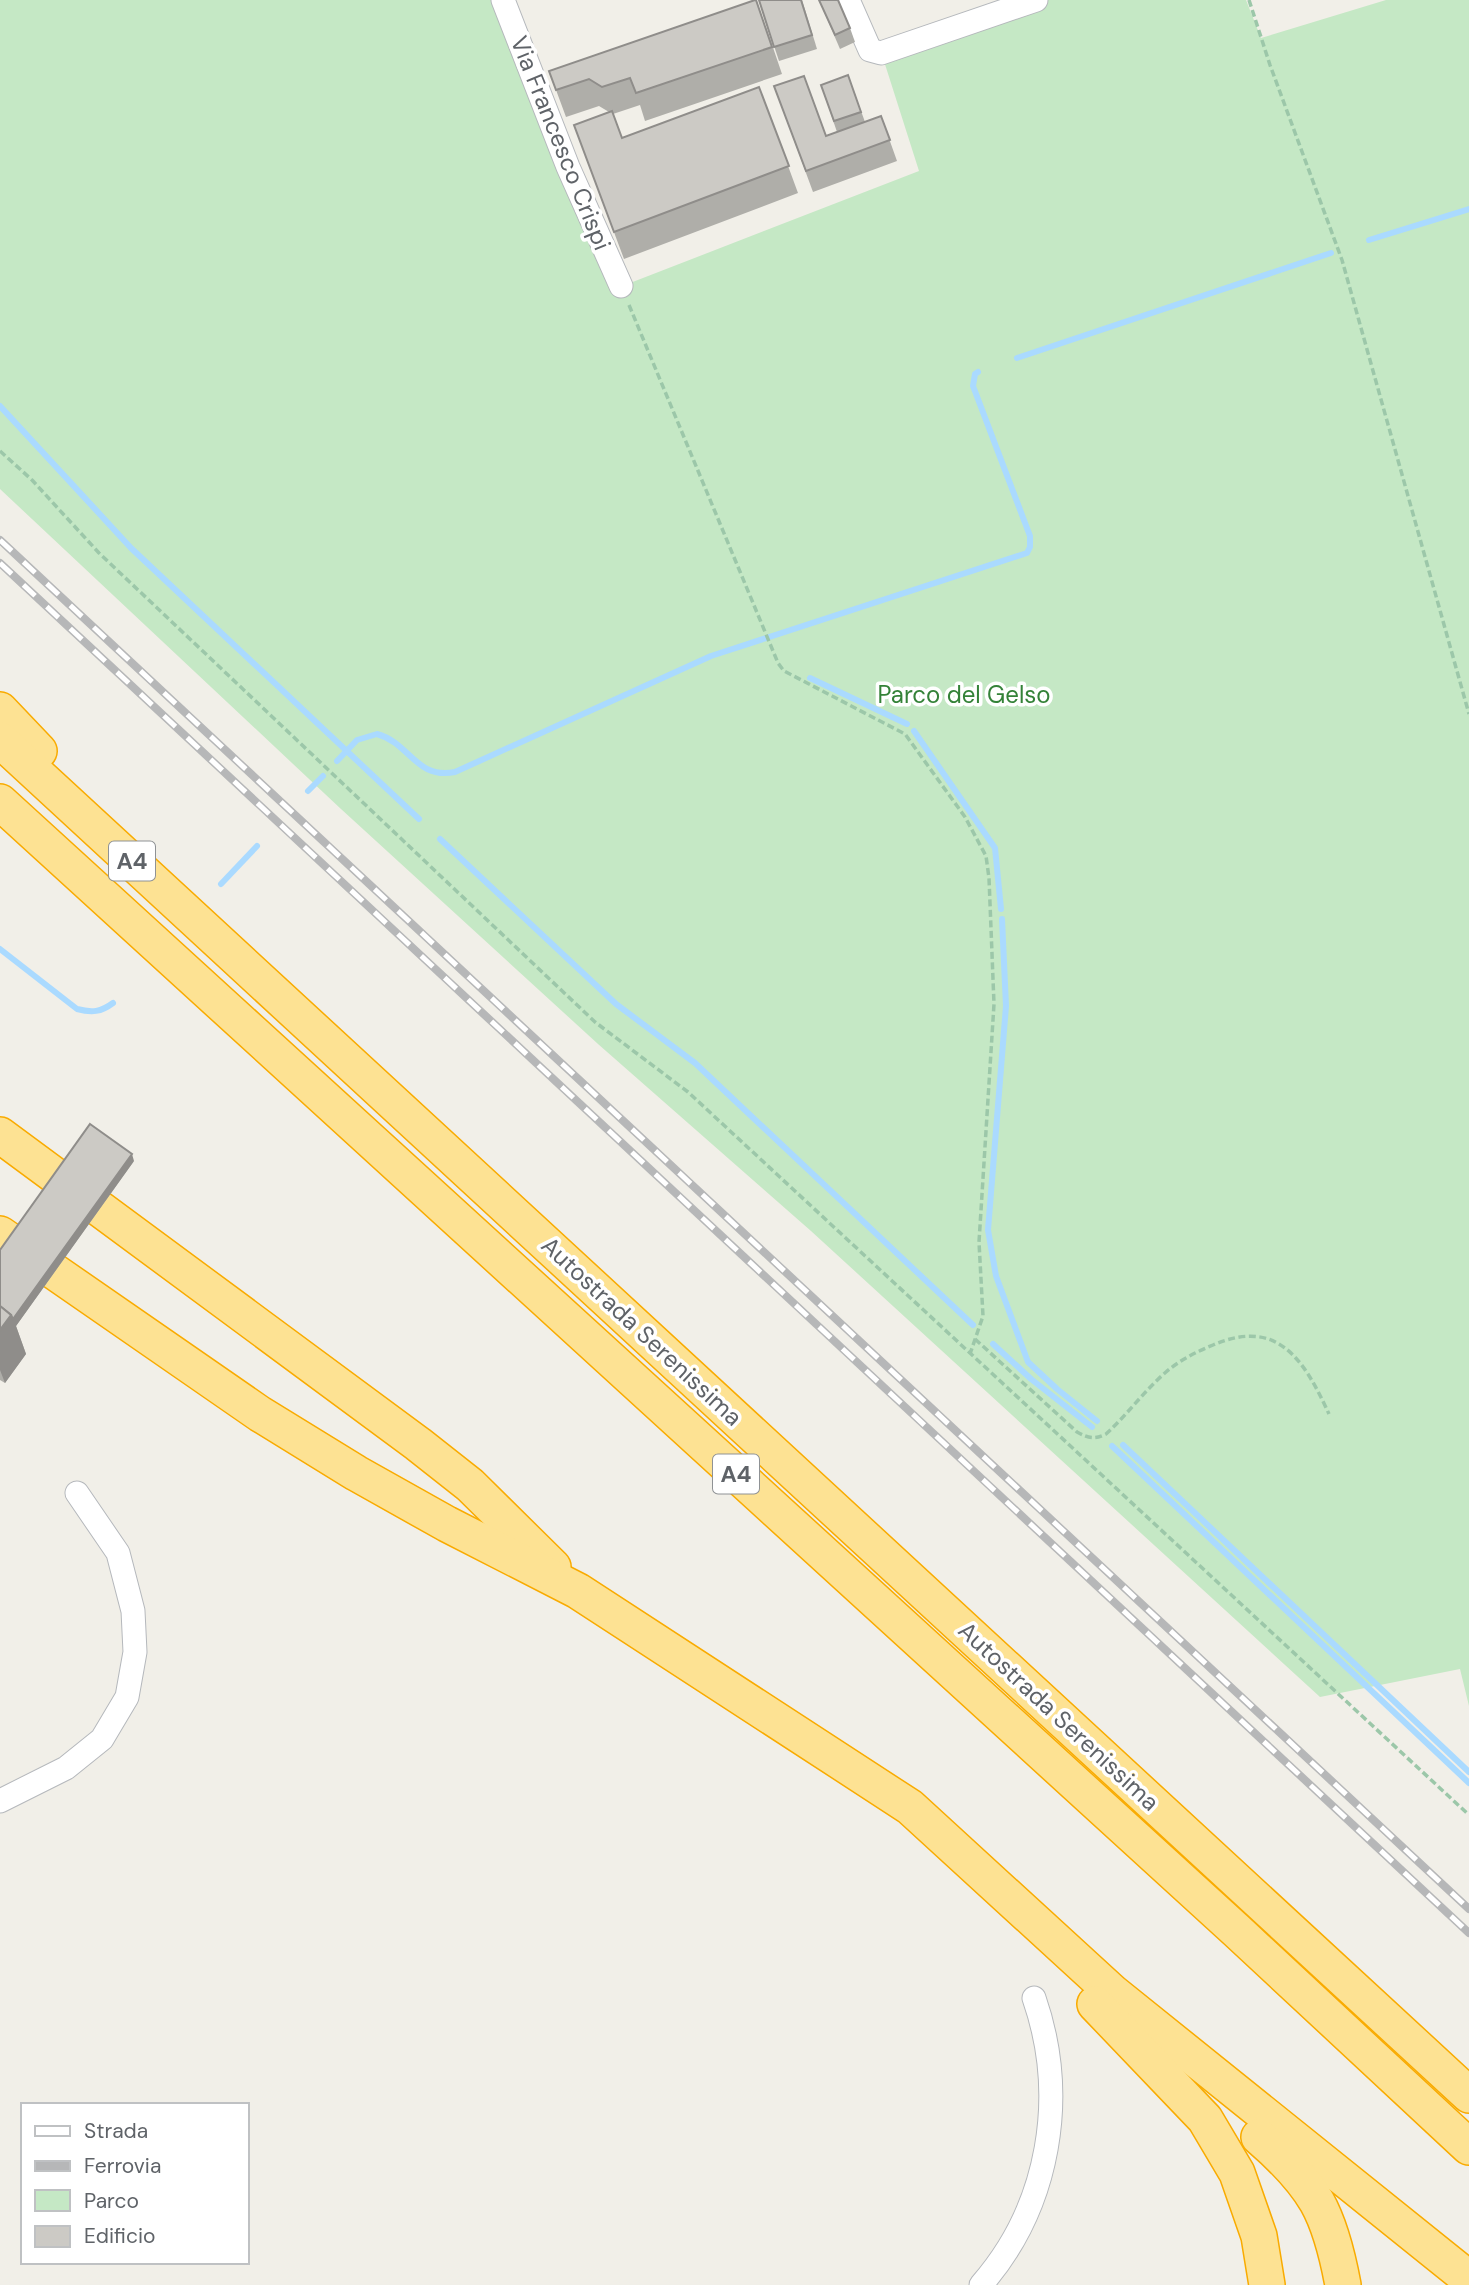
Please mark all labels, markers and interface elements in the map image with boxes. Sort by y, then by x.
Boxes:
street label: Via Francesco Crispi [504,31,618,255]
park label: Parco del Gelso [877,679,1051,710]
road number: A4 [109,842,155,880]
street label: Autostrada Serenissima [535,1230,749,1432]
road number: A4 [713,1455,759,1494]
street label: Autostrada Serenissima [952,1615,1166,1817]
legend [21,2103,248,2264]
text: Strada [84,2117,148,2145]
text: Ferrovia [84,2152,161,2180]
text: Parco [84,2187,139,2215]
text: Edificio [84,2222,155,2250]

